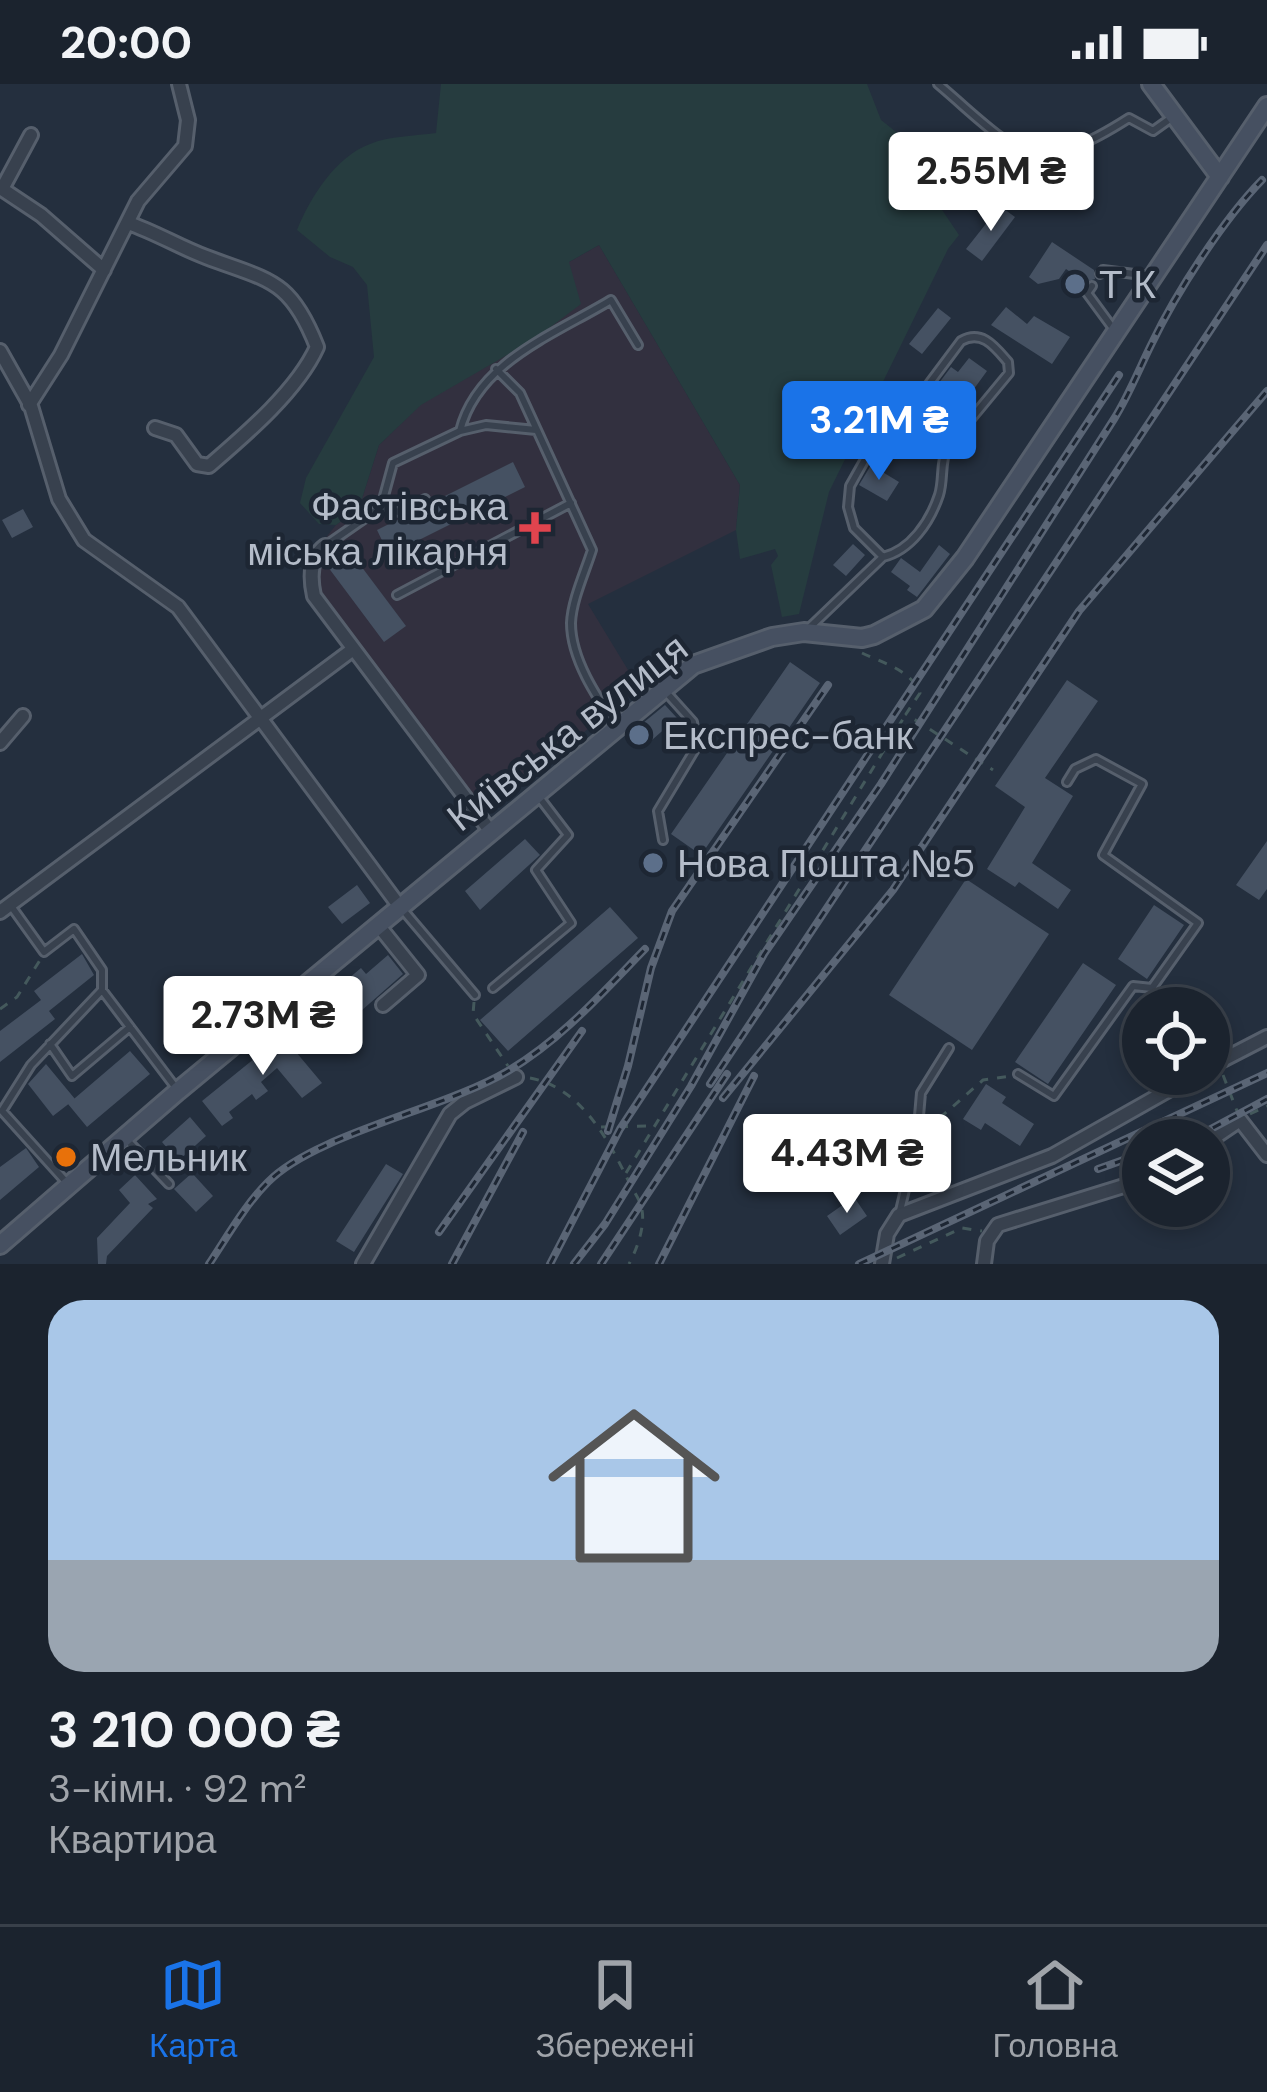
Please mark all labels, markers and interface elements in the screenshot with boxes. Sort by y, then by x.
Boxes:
text: 20:00 [60,13,192,72]
pin: 2.55M ₴ [880,132,1102,234]
text: 2.55M ₴ [916,145,1066,196]
place label: Т К [1099,259,1156,310]
marker: Т К [1062,271,1088,297]
pin: 3.21M ₴ [768,381,990,483]
text: 3.21M ₴ [809,394,949,445]
place label: Фастівська міська лікарня [247,481,508,577]
marker: Фастівська міська лікарня [519,512,551,544]
street label: Київська вулиця [437,622,698,842]
place label: Експрес-банк [663,710,914,761]
marker: Експрес-банк [626,722,652,748]
place label: Нова Пошта №5 [677,838,975,889]
marker: Нова Пошта №5 [640,850,666,876]
pin: 2.73M ₴ [152,976,374,1078]
map controls [1122,987,1230,1227]
button: locate [1122,987,1230,1095]
text: 2.73M ₴ [191,989,335,1040]
pin: 4.43M ₴ [736,1114,958,1216]
button: layers [1122,1119,1230,1227]
text: 4.43M ₴ [770,1127,924,1178]
place label: Мельник [90,1132,248,1183]
marker: Мельник [53,1144,79,1170]
icon: home [526,1378,742,1594]
text: 3 210 000 ₴ [48,1696,340,1763]
text: 3-кімн. · 92 m² [48,1763,307,1814]
text: Квартира [48,1814,217,1865]
tab: Карта [149,1952,237,2067]
tab: Збережені [535,1952,695,2067]
tab: Головна [993,1952,1118,2067]

